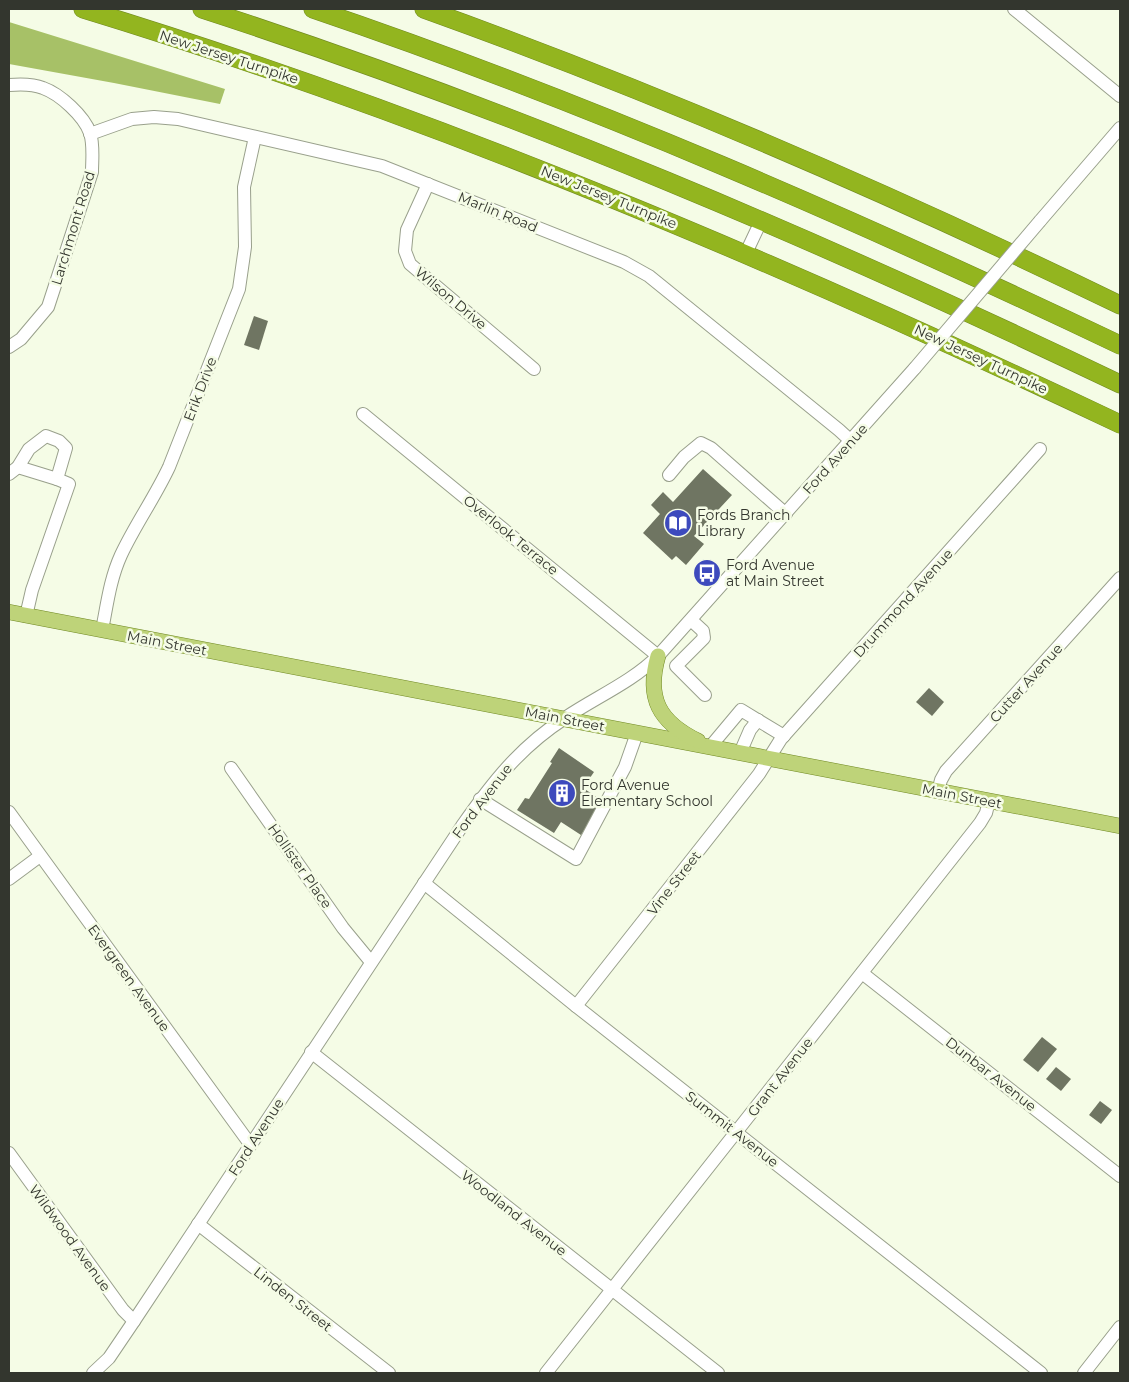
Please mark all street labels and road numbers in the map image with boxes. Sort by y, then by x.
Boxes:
street label: New Jersey Turnpike [157,26,301,88]
street label: New Jersey Turnpike [538,161,680,233]
street label: Larchmont Road [47,169,99,287]
street label: Marlin Road [455,188,541,236]
street label: Wilson Drive [411,263,491,333]
street label: New Jersey Turnpike [911,320,1051,398]
street label: Erik Drive [180,354,220,424]
street label: Ford Avenue [799,420,871,498]
street label: Overlook Terrace [460,491,562,579]
street label: Drummond Avenue [849,545,957,661]
street label: Main Street [126,626,209,660]
street label: Cutter Avenue [986,640,1066,726]
street label: Main Street [524,702,607,736]
street label: Ford Avenue [448,760,516,842]
street label: Main Street [921,779,1004,813]
street label: Hollister Place [264,820,336,912]
street label: Vine Street [643,847,705,919]
street label: Evergreen Avenue [84,921,174,1035]
street label: Dunbar Avenue [942,1033,1040,1115]
street label: Grant Avenue [743,1034,817,1120]
street label: Summit Avenue [682,1087,782,1171]
street label: Ford Avenue [224,1095,288,1179]
street label: Woodland Avenue [458,1166,570,1260]
street label: Wildwood Avenue [25,1181,115,1295]
street label: Linden Street [250,1263,336,1335]

